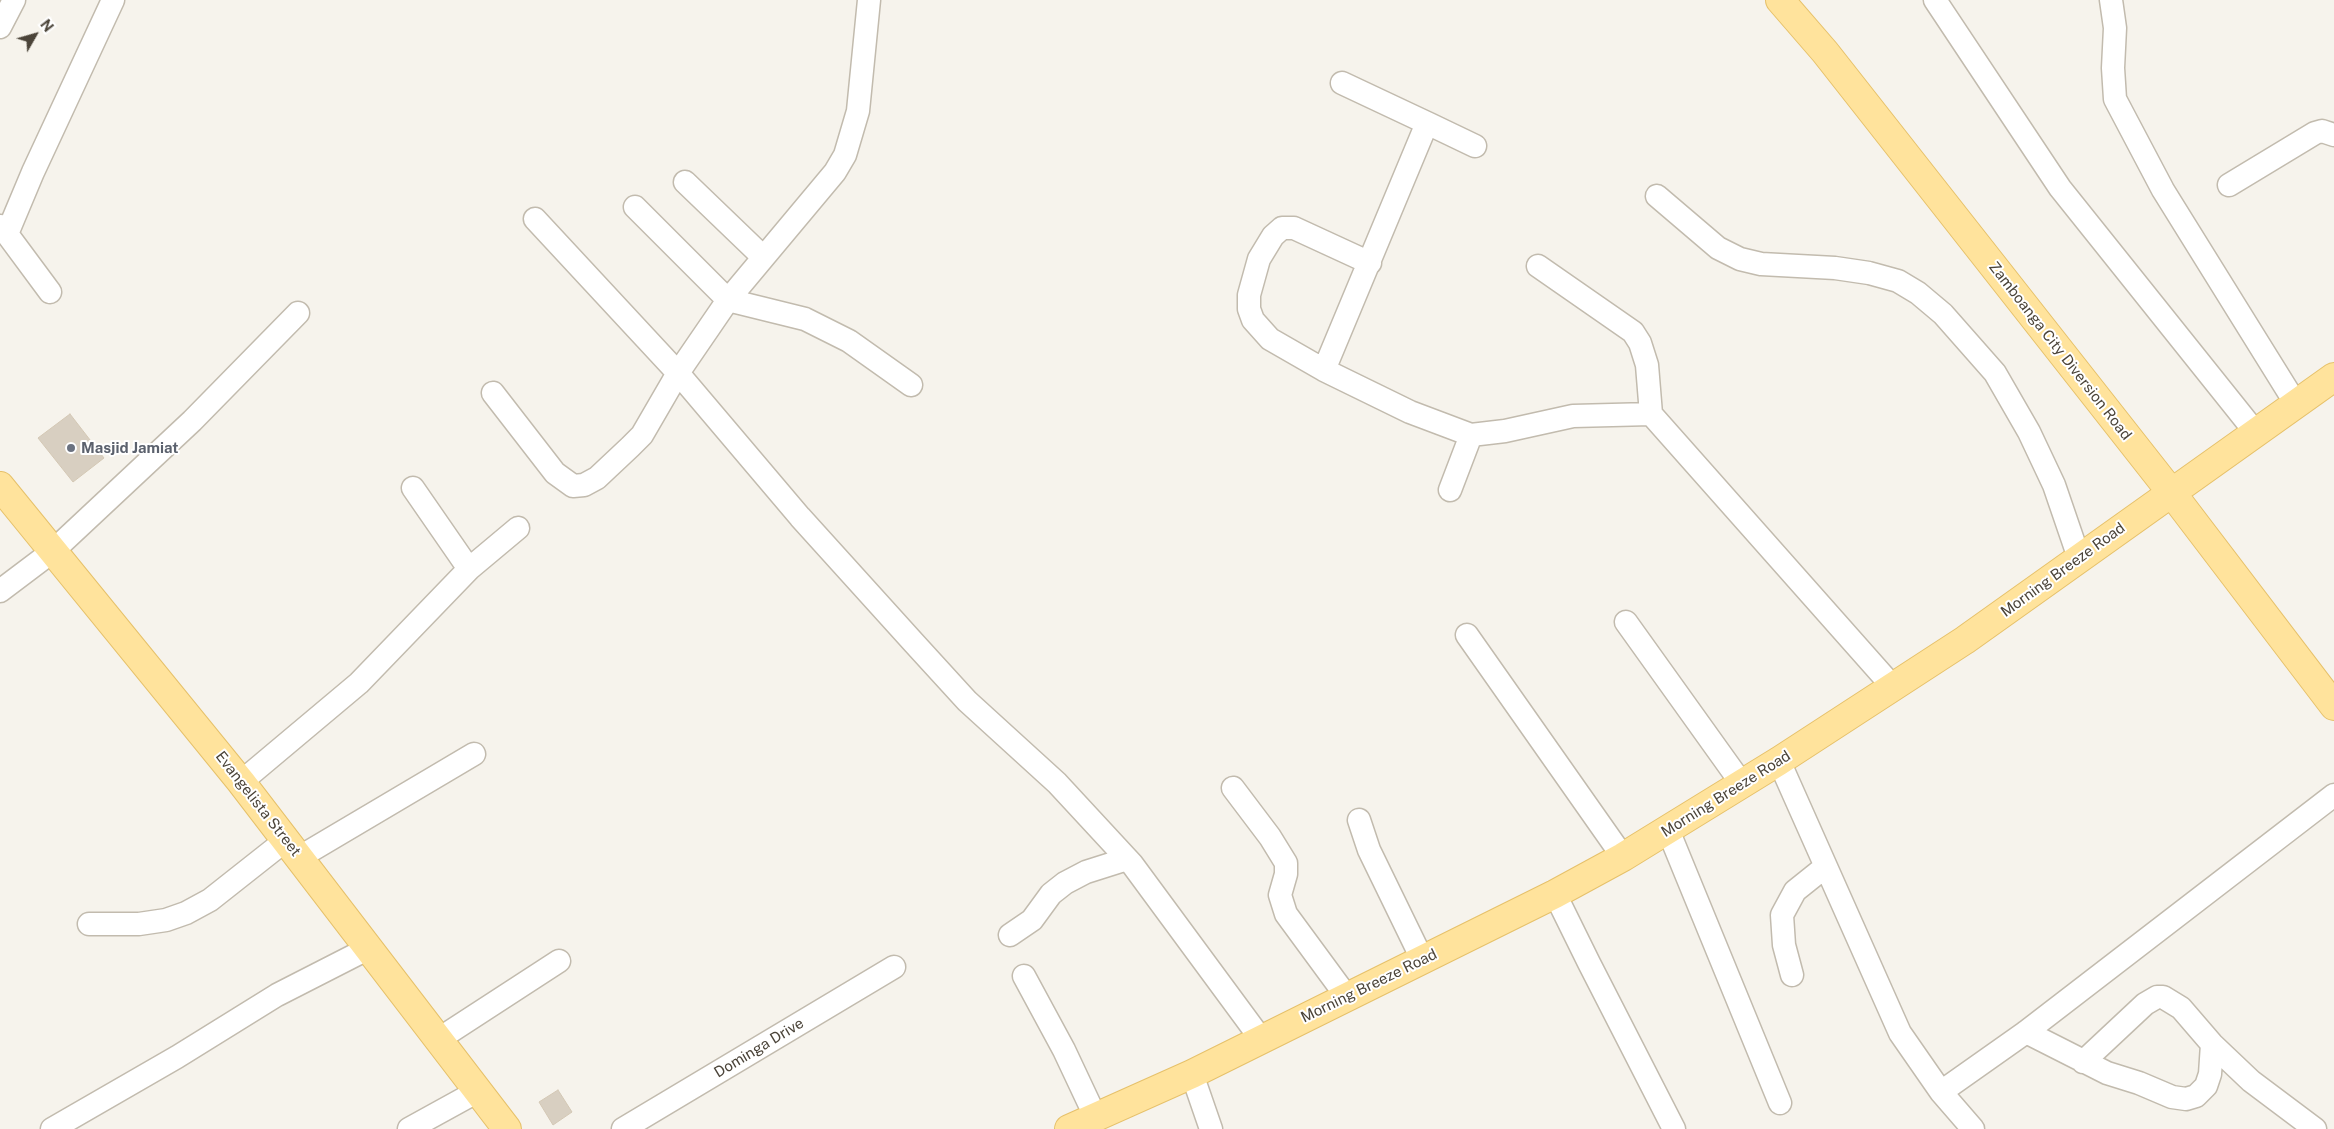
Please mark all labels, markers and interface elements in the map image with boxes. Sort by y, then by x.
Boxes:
north arrow [10,10,60,60]
text: N [37,17,56,35]
street label: Zamboanga City Diversion Road [1985,258,2135,444]
place label: Masjid Jamiat [81,439,178,457]
marker: Masjid Jamiat [65,442,77,454]
street label: Morning Breeze Road [1997,519,2129,621]
street label: Morning Breeze Road [1658,747,1794,841]
street label: Evangelista Street [211,748,305,860]
street label: Morning Breeze Road [1298,945,1440,1027]
street label: Dominga Drive [711,1014,807,1082]

